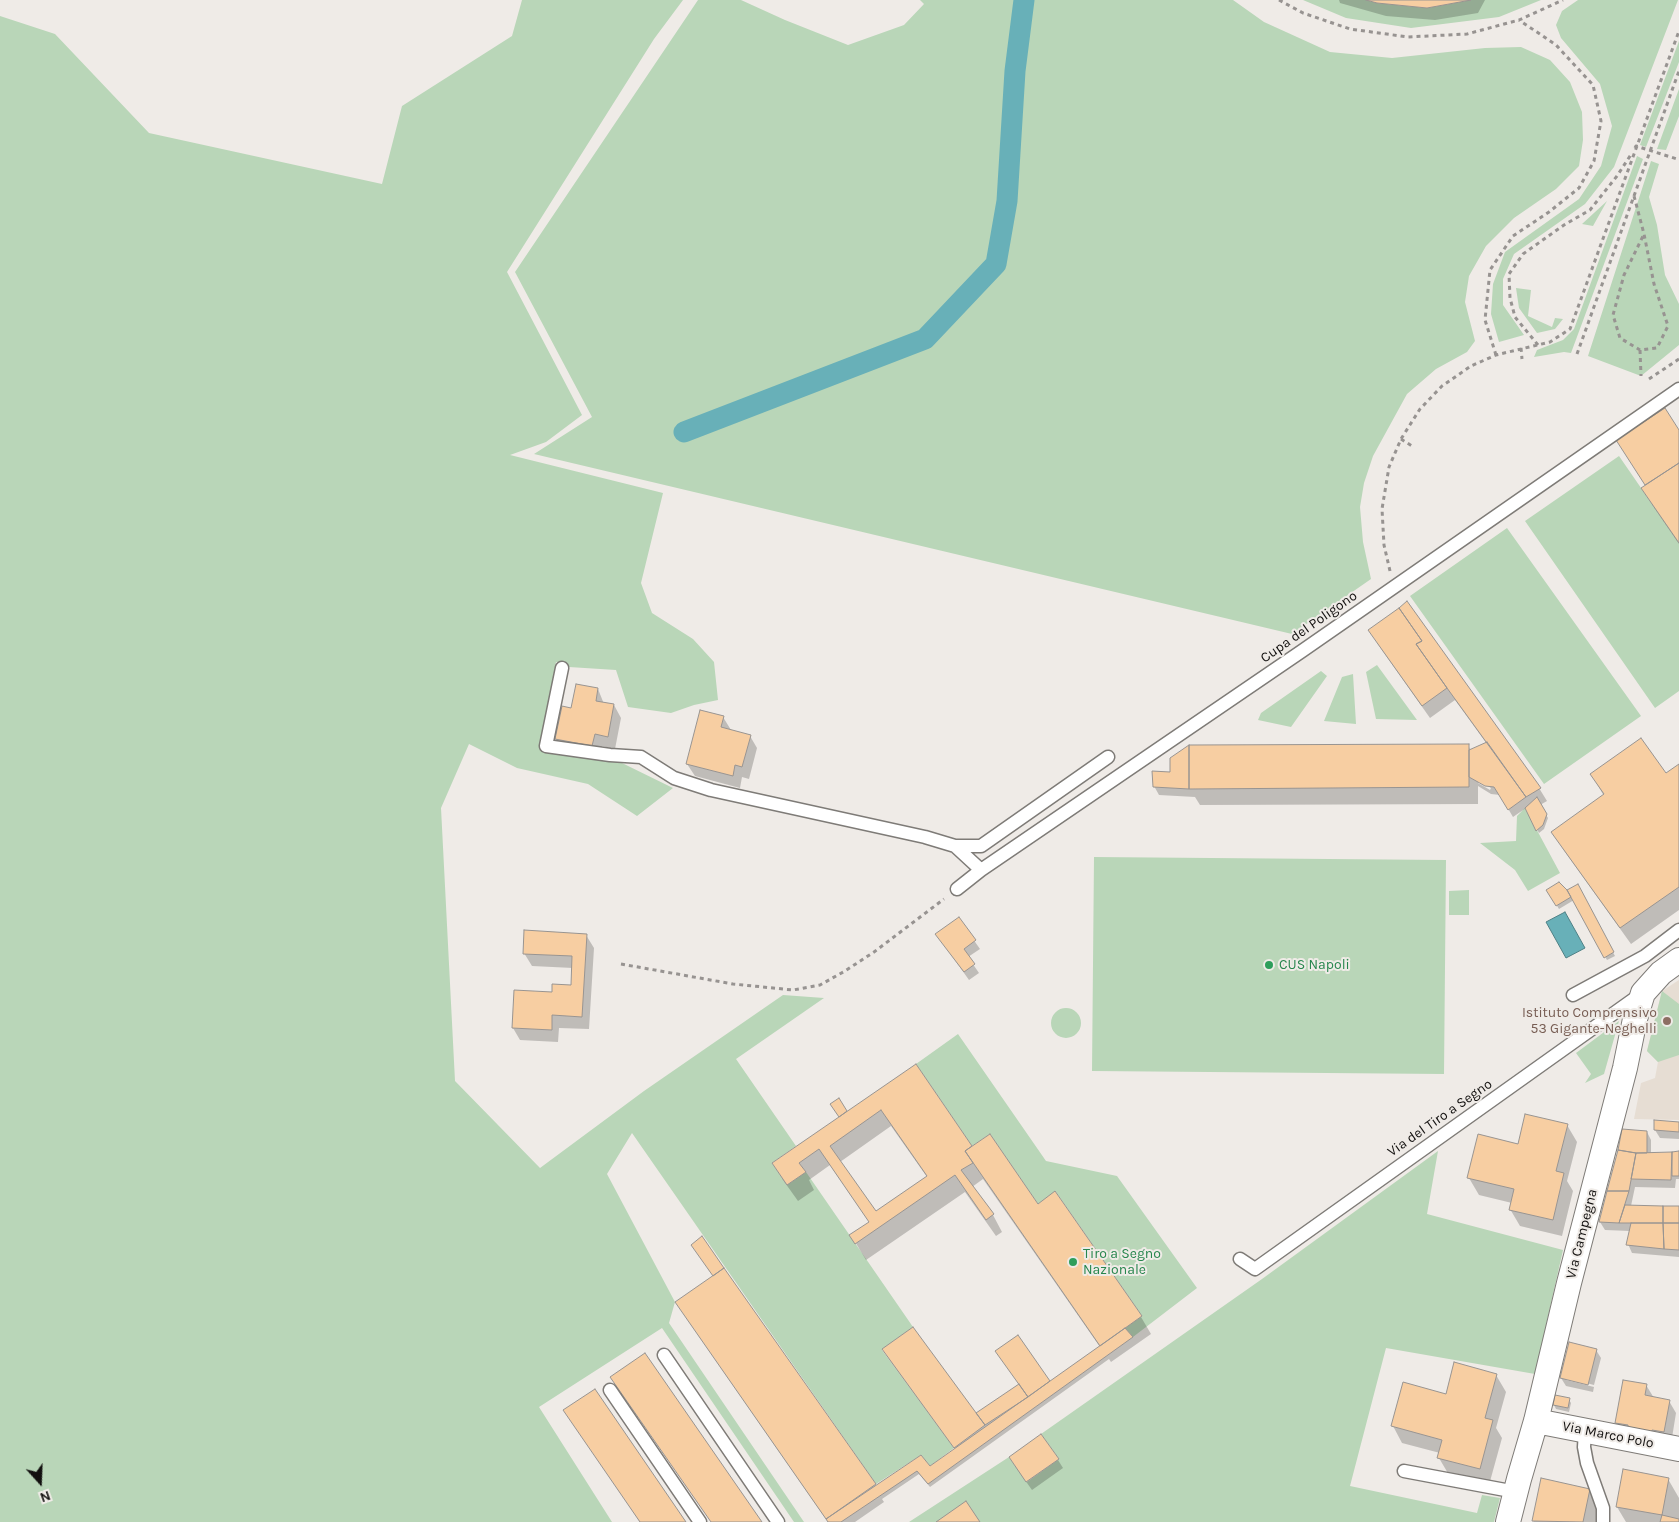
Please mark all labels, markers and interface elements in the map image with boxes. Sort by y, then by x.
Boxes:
street label: Cupa del Poligono [1257,587,1361,667]
place label: CUS Napoli [1279,957,1350,973]
marker: CUS Napoli [1263,959,1275,971]
place label: Istituto Comprensivo 53 Gigante-Neghelli [1522,1005,1657,1038]
marker: Istituto Comprensivo 53 Gigante-Neghelli [1661,1015,1673,1027]
street label: Via del Tiro a Segno [1385,1076,1495,1160]
street label: Via Campegna [1563,1187,1601,1281]
place label: Tiro a Segno Nazionale [1083,1246,1161,1278]
marker: Tiro a Segno Nazionale [1067,1256,1079,1268]
street label: Via Marco Polo [1561,1418,1655,1452]
north arrow [15,1457,65,1507]
text: N [38,1487,53,1506]

